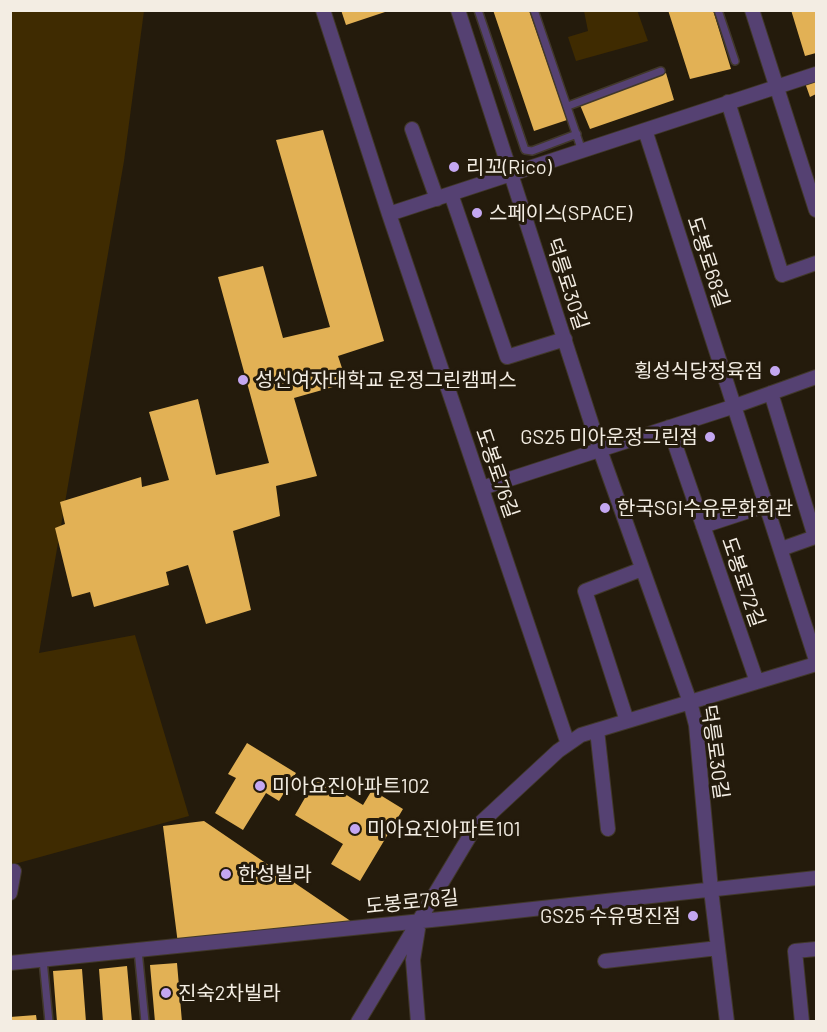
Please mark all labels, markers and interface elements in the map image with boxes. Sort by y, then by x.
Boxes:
place label: 리꼬(Rico) [466,155,552,179]
marker: 리꼬(Rico) [447,160,461,174]
place label: 스페이스(SPACE) [489,201,632,225]
marker: 스페이스(SPACE) [470,206,484,220]
street label: 도봉로68길 [682,213,734,311]
street label: 덕릉로30길 [541,235,593,333]
place label: 횡성식당정육점 [634,359,763,383]
marker: 횡성식당정육점 [768,364,782,378]
place label: 성신여자대학교 운정그린캠퍼스 [255,368,517,392]
marker: 성신여자대학교 운정그린캠퍼스 [236,373,250,387]
street label: 도봉로76길 [470,425,524,521]
place label: GS25 미아운정그린점 [520,425,698,449]
marker: GS25 미아운정그린점 [703,430,717,444]
place label: 한국SGI수유문화회관 [617,496,793,520]
marker: 한국SGI수유문화회관 [598,501,612,515]
street label: 도봉로72길 [716,534,770,630]
street label: 덕릉로30길 [696,703,734,801]
place label: 미아요진아파트102 [272,774,430,798]
marker: 미아요진아파트102 [253,779,267,793]
place label: 미아요진아파트101 [367,817,521,841]
marker: 미아요진아파트101 [348,822,362,836]
place label: 한성빌라 [238,862,312,886]
marker: 한성빌라 [219,867,233,881]
street label: 도봉로78길 [364,885,460,919]
place label: GS25 수유명진점 [540,904,681,928]
marker: GS25 수유명진점 [686,909,700,923]
place label: 진숙2차빌라 [178,981,281,1005]
marker: 진숙2차빌라 [159,986,173,1000]

